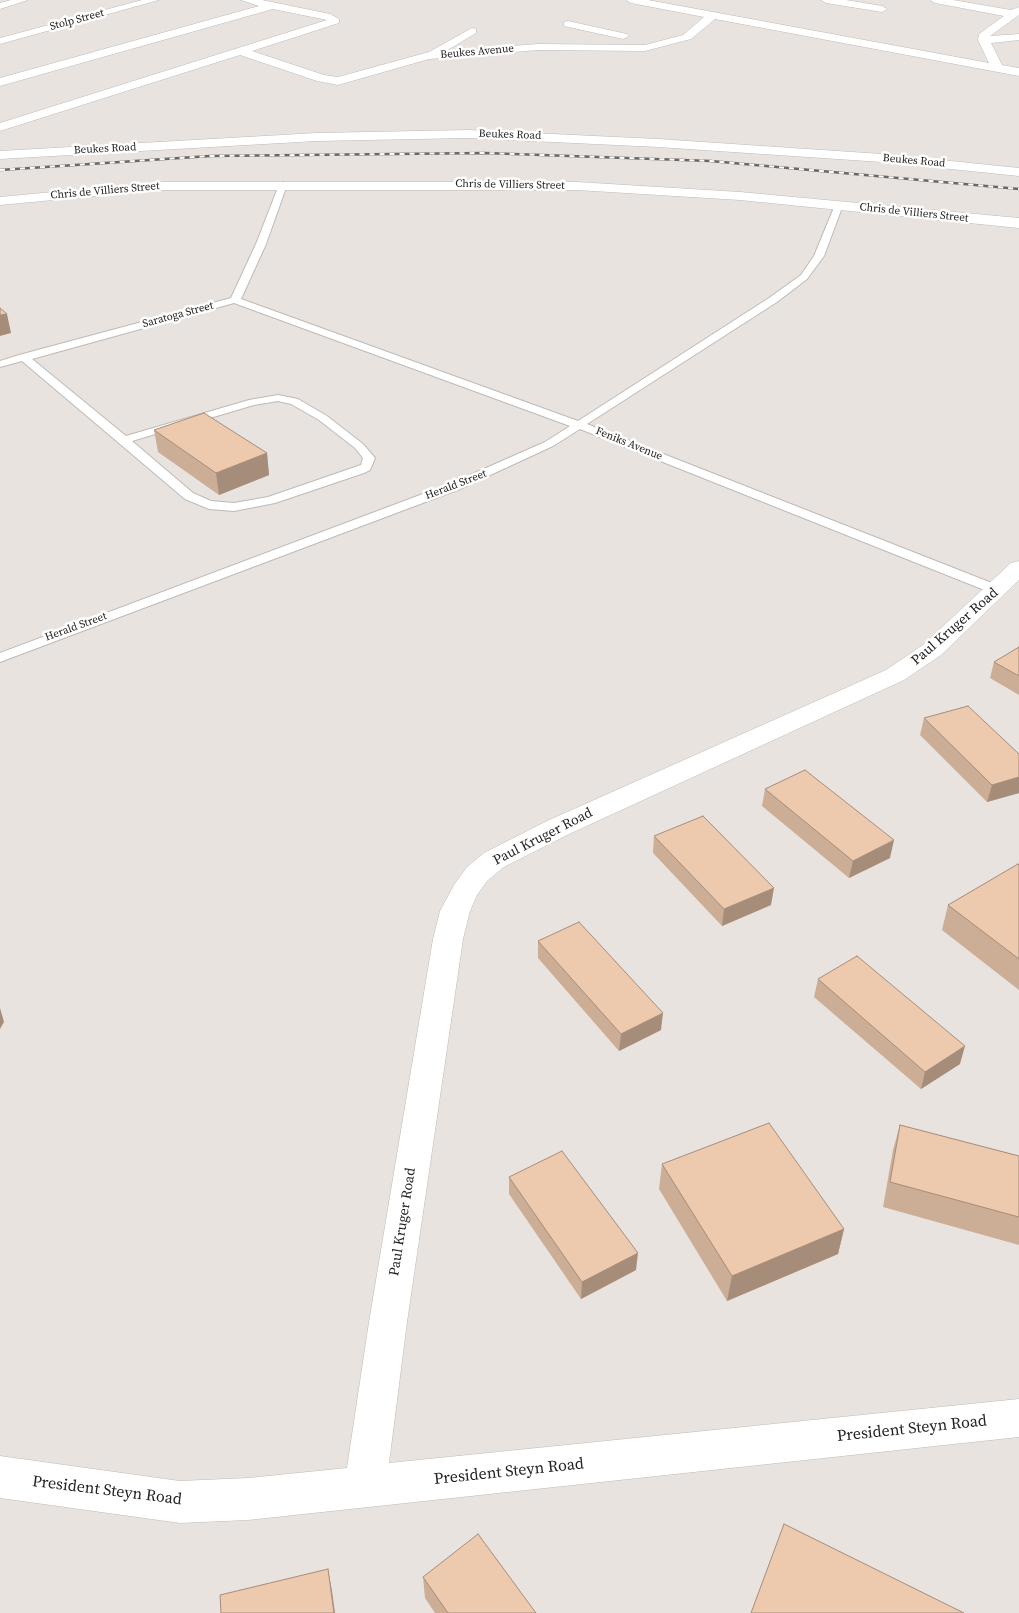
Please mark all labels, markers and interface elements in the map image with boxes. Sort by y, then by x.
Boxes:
street label: Stolp Street [48,6,106,34]
street label: Beukes Avenue [440,42,514,62]
street label: Beukes Road [478,127,542,143]
street label: Beukes Road [73,141,137,157]
street label: Beukes Road [882,152,946,170]
street label: Chris de Villiers Street [455,177,565,193]
street label: Chris de Villiers Street [50,180,160,202]
street label: Chris de Villiers Street [859,201,969,225]
street label: Saratoga Street [141,299,215,331]
street label: Feniks Avenue [594,425,664,463]
street label: Herald Street [423,467,489,503]
street label: Paul Kruger Road [908,585,1002,669]
street label: Herald Street [43,610,109,644]
street label: Paul Kruger Road [490,805,596,869]
street label: Paul Kruger Road [386,1167,420,1277]
street label: President Steyn Road [836,1412,988,1446]
street label: President Steyn Road [433,1455,585,1489]
street label: President Steyn Road [31,1472,183,1510]

